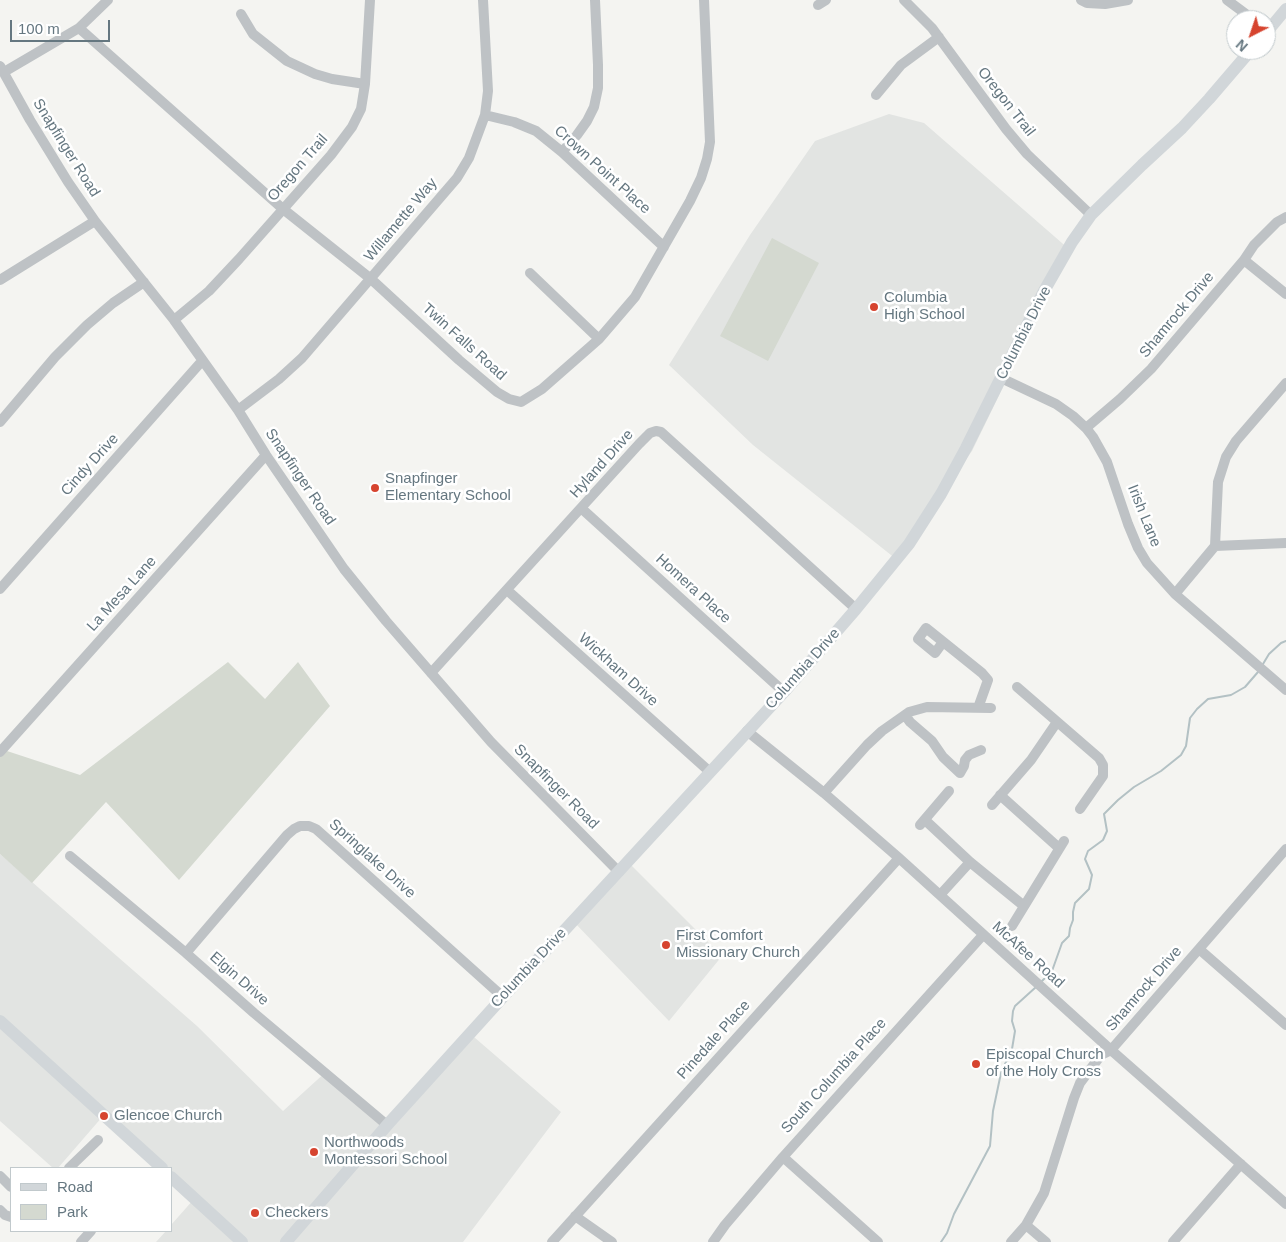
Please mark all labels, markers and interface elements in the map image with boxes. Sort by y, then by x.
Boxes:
scale bar [12,10,112,42]
north arrow [1226,10,1276,60]
text: 100 m [18,20,60,37]
text: N [1233,36,1251,55]
street label: Oregon Trail [973,64,1039,140]
street label: Snapfinger Road [29,95,103,201]
street label: Crown Point Place [550,122,654,218]
street label: Oregon Trail [264,131,332,205]
street label: Willamette Way [361,175,441,265]
street label: Shamrock Drive [1136,268,1218,362]
street label: Columbia Drive [993,283,1055,383]
place label: Columbia High School [884,289,965,324]
street label: Twin Falls Road [418,300,510,384]
marker: Columbia High School [868,301,880,313]
street label: Snapfinger Road [261,425,339,529]
street label: Hyland Drive [567,426,637,502]
street label: Cindy Drive [57,430,123,500]
place label: Snapfinger Elementary School [385,470,511,505]
marker: Snapfinger Elementary School [369,482,381,494]
street label: Irish Lane [1123,482,1165,550]
street label: Homera Place [652,551,734,627]
street label: La Mesa Lane [84,553,160,635]
street label: Columbia Drive [762,625,844,713]
street label: Wickham Drive [575,630,661,710]
street label: Snapfinger Road [510,741,602,833]
street label: Springlake Drive [325,815,419,903]
street label: McAfee Road [988,918,1068,992]
street label: Columbia Drive [487,924,571,1012]
place label: First Comfort Missionary Church [676,927,800,962]
marker: First Comfort Missionary Church [660,939,672,951]
street label: Shamrock Drive [1102,943,1186,1035]
street label: Elgin Drive [206,948,272,1010]
street label: Pinedale Place [674,997,754,1083]
street label: South Columbia Place [778,1015,890,1137]
place label: Episcopal Church of the Holy Cross [986,1046,1104,1081]
marker: Episcopal Church of the Holy Cross [970,1058,982,1070]
place label: Glencoe Church [114,1107,222,1125]
marker: Glencoe Church [98,1110,110,1122]
place label: Northwoods Montessori School [324,1134,447,1169]
marker: Northwoods Montessori School [308,1146,320,1158]
legend [10,1167,172,1232]
text: Road [57,1178,93,1195]
text: Park [57,1203,88,1220]
place label: Checkers [265,1204,328,1222]
marker: Checkers [249,1207,261,1219]

